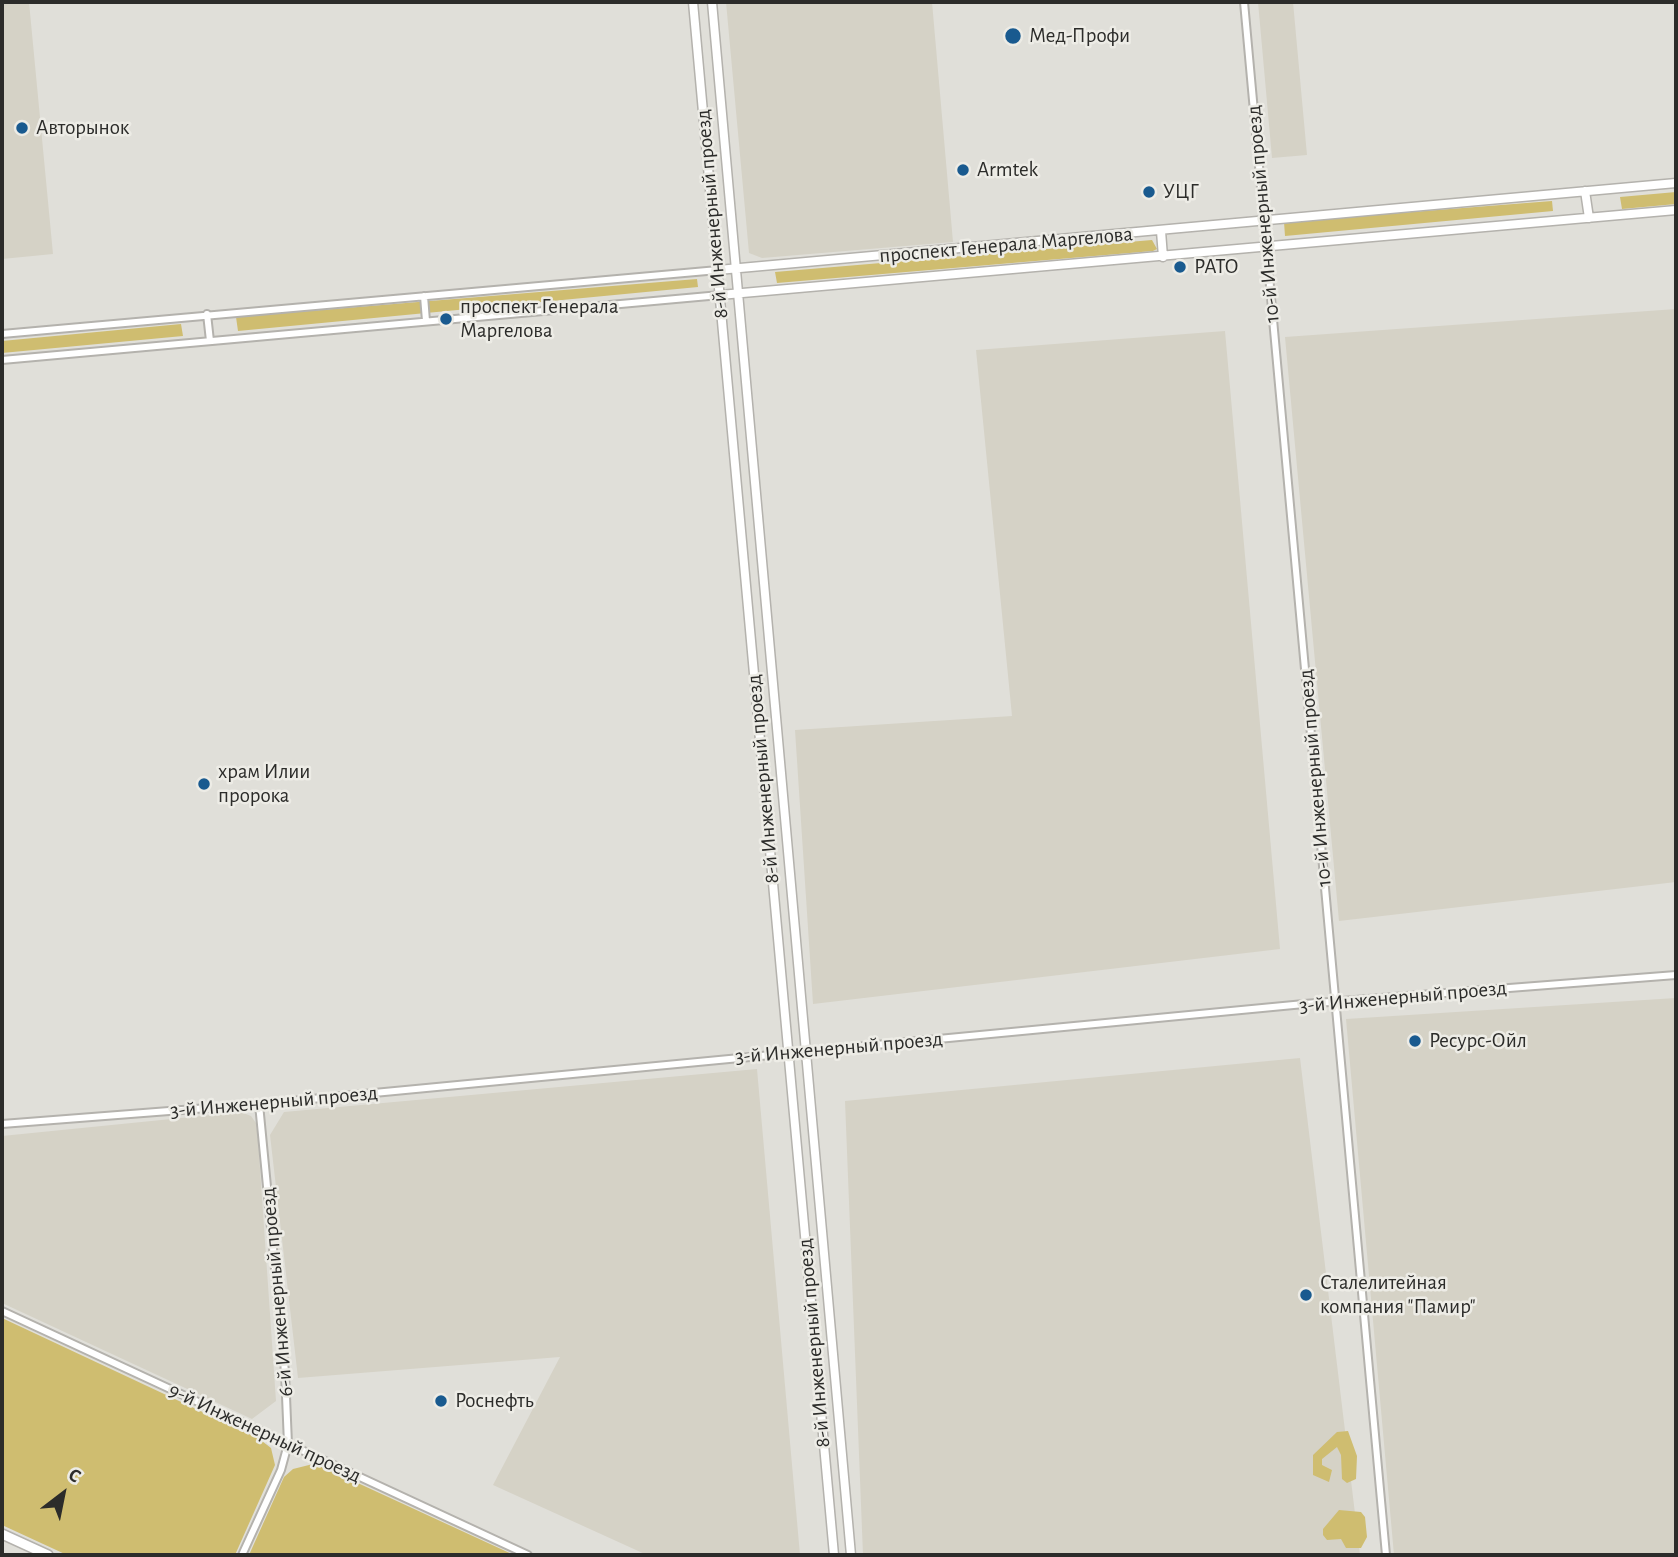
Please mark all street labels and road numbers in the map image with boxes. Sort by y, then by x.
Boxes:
street label: 10-й Инженерный проезд [1241,104,1285,324]
street label: 8-й Инженерный проезд [690,108,734,320]
street label: проспект Генерала Маргелова [878,221,1134,269]
street label: 10-й Инженерный проезд [1293,668,1337,888]
street label: 8-й Инженерный проезд [741,673,785,885]
street label: 3-й Инженерный проезд [1298,975,1508,1019]
street label: 3-й Инженерный проезд [734,1026,944,1070]
street label: 3-й Инженерный проезд [169,1080,379,1124]
street label: 6-й Инженерный проезд [255,1186,299,1398]
street label: 8-й Инженерный проезд [792,1237,836,1449]
street label: 9-й Инженерный проезд [165,1377,365,1489]

